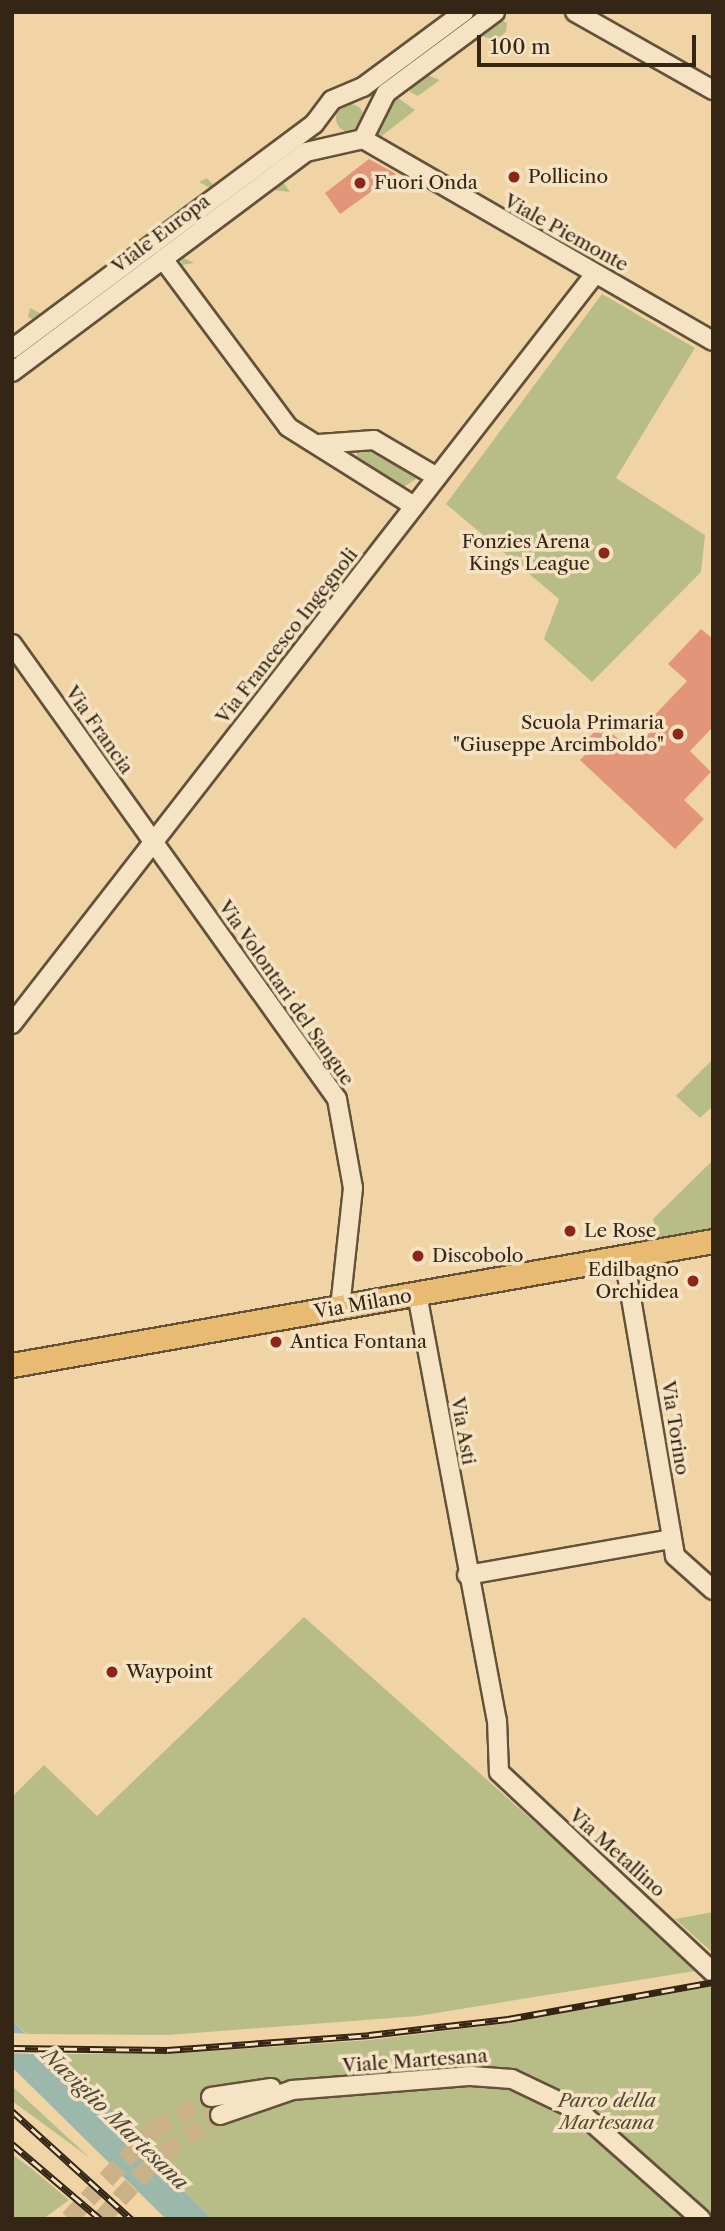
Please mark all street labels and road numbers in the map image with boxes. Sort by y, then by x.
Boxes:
street label: Viale Piemonte [500,189,632,277]
street label: Viale Europa [107,190,215,278]
street label: Via Francesco Ingegnoli [211,544,363,728]
street label: Via Francia [60,681,138,779]
street label: Via Volontari del Sangue [213,896,359,1090]
street label: Via Milano [312,1284,414,1324]
street label: Via Torino [656,1379,694,1477]
street label: Via Asti [446,1395,480,1467]
street label: Via Metallino [564,1804,670,1902]
street label: Viale Martesana [342,2045,488,2077]

